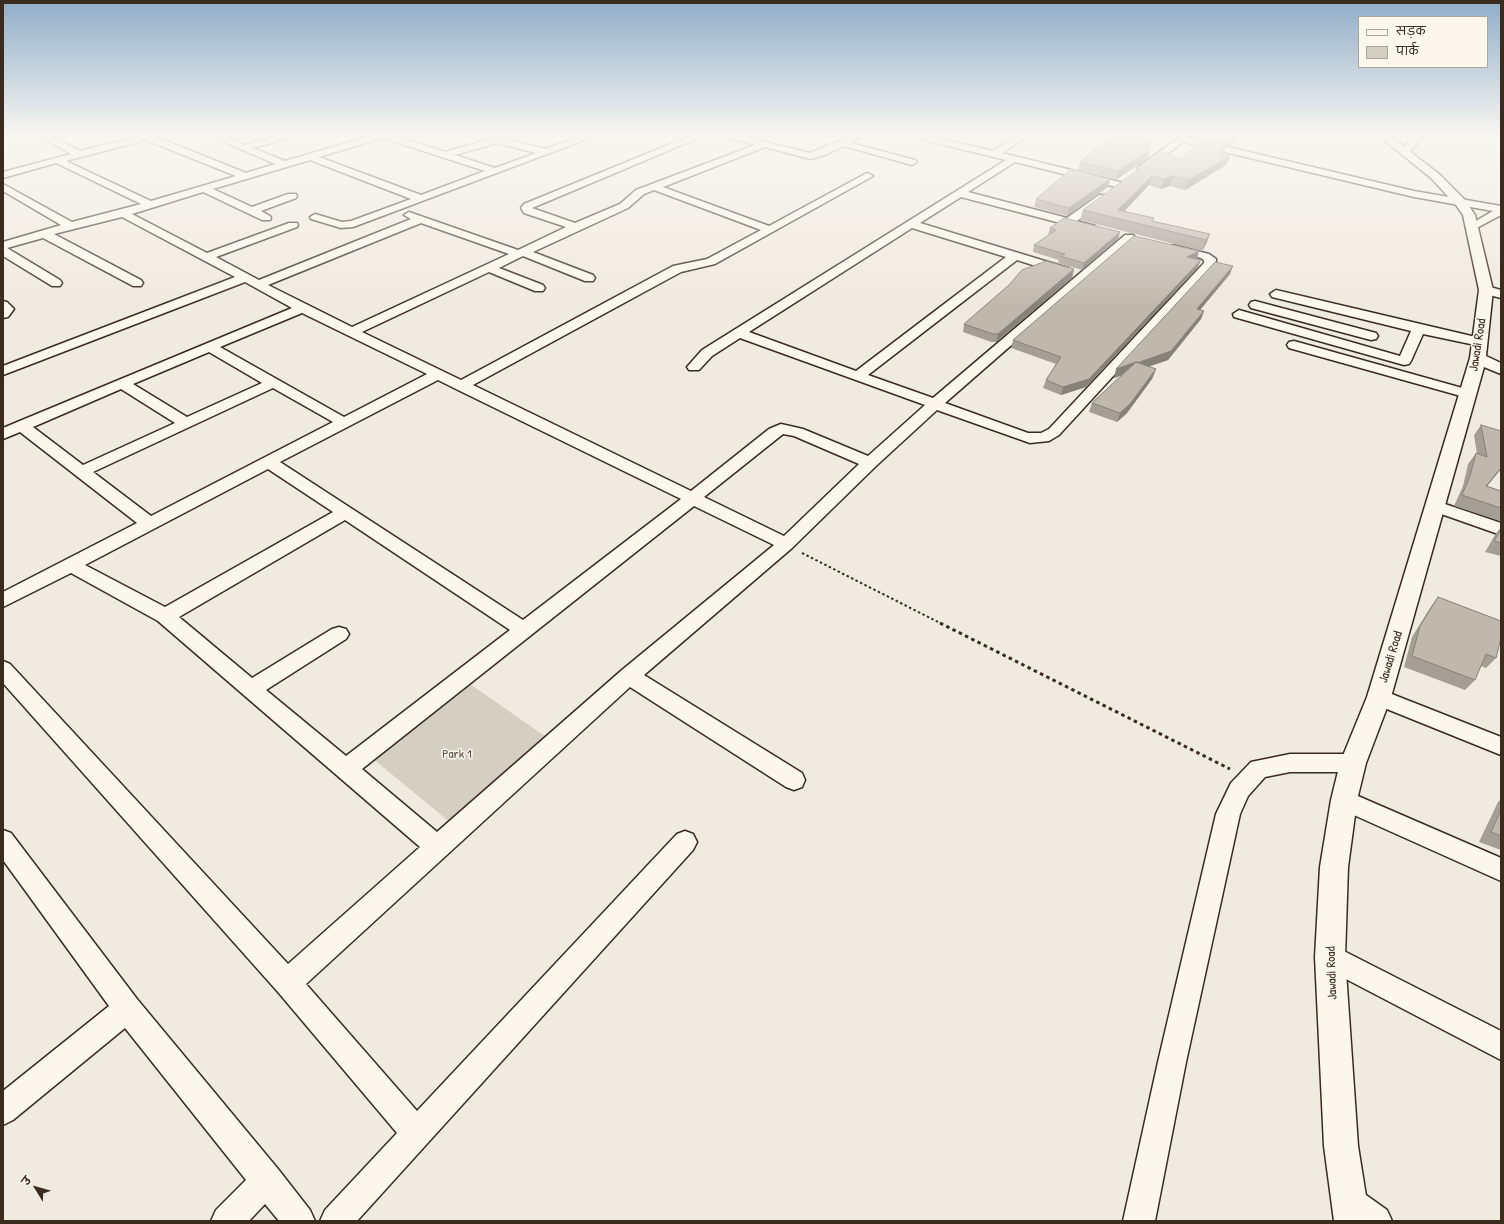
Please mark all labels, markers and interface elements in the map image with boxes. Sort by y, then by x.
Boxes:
legend [1358,16,1488,68]
text: सड़क [1396,22,1426,39]
text: पार्क [1396,42,1419,59]
street label: Jawadi Road [1466,317,1490,373]
street label: Jawadi Road [1376,629,1406,685]
park label: Park 1 [442,747,472,763]
street label: Jawadi Road [1323,946,1341,1000]
north arrow [16,1168,56,1208]
text: उ [19,1174,34,1188]

